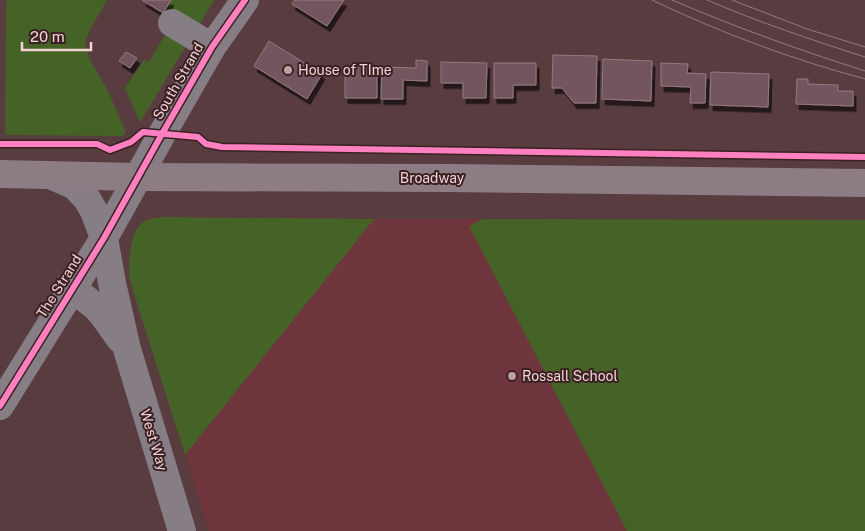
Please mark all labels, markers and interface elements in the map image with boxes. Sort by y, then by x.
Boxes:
scale bar [22,20,91,52]
text: 20 m [30,28,65,45]
street label: South Strand [150,40,206,122]
place label: House of TIme [298,62,392,78]
marker: House of TIme [282,64,294,76]
street label: Broadway [400,170,465,186]
street label: The Strand [33,251,85,321]
place label: Rossall School [522,368,618,384]
marker: Rossall School [506,370,518,382]
street label: West Way [137,407,171,473]

